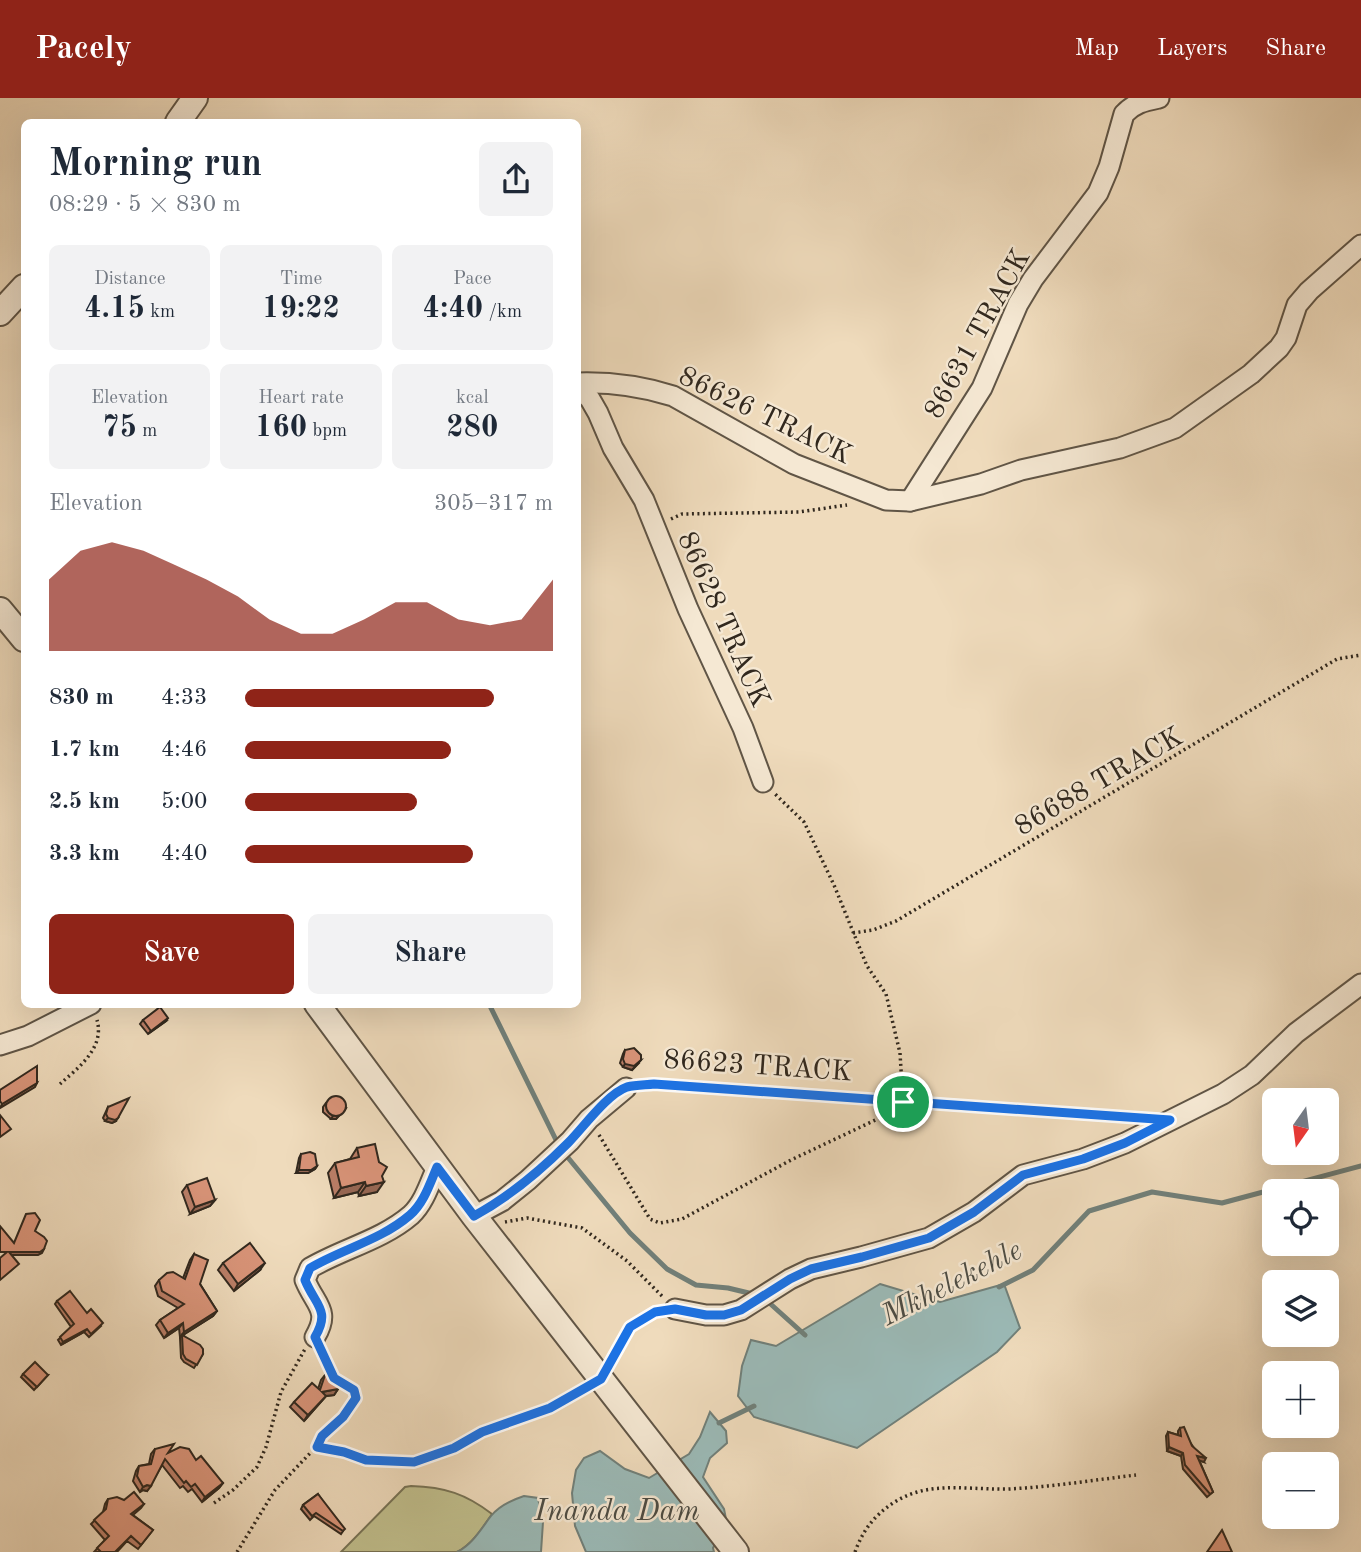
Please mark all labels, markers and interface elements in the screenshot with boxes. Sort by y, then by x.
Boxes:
text: Pacely [35,33,132,66]
text: Map [1075,37,1119,61]
text: Layers [1157,37,1227,61]
text: Share [1265,37,1326,61]
button: share [479,142,553,216]
text: Morning run [49,146,262,184]
text: 08:29 · 5 × 830 m [49,193,241,216]
street label: 86631 TRACK [921,245,1037,424]
text: Distance [94,270,165,289]
text: Time [280,270,322,289]
text: Pace [453,270,492,289]
text: 4.15 [84,294,145,324]
text: 19:22 [262,294,340,324]
text: 4:40 [423,294,483,324]
text: km [145,303,175,322]
text: /km [483,303,522,322]
street label: 86626 TRACK [674,363,856,471]
text: Elevation [91,389,168,408]
text: Heart rate [258,389,344,408]
text: kcal [456,389,489,408]
text: 75 [102,413,137,443]
text: 160 [255,413,307,443]
text: 280 [446,413,498,443]
text: m [137,422,157,441]
text: bpm [307,422,347,441]
text: Elevation [49,492,143,515]
text: 305–317 m [434,492,553,515]
street label: 86628 TRACK [671,528,773,712]
text: 830 m [49,686,114,709]
text: 4:33 [161,686,207,709]
street label: 86688 TRACK [1011,723,1188,842]
text: 1.7 km [49,738,120,761]
text: 4:46 [161,738,207,761]
text: 2.5 km [49,790,120,813]
text: 5:00 [161,790,207,813]
text: 3.3 km [49,842,120,865]
text: 4:40 [161,842,207,865]
button: Save [49,914,294,994]
button: Share [308,914,553,994]
street label: 86623 TRACK [663,1046,853,1088]
pin [873,1072,933,1132]
icon: arrive [884,1083,922,1121]
north arrow [1262,1088,1339,1166]
map controls [1262,1088,1339,1529]
button: locate [1262,1179,1339,1256]
water label: Mkhelekehle [876,1236,1027,1332]
button: layers [1262,1270,1339,1347]
button: + [1262,1361,1339,1438]
button: − [1262,1452,1339,1529]
water label: Inanda Dam [533,1497,700,1527]

